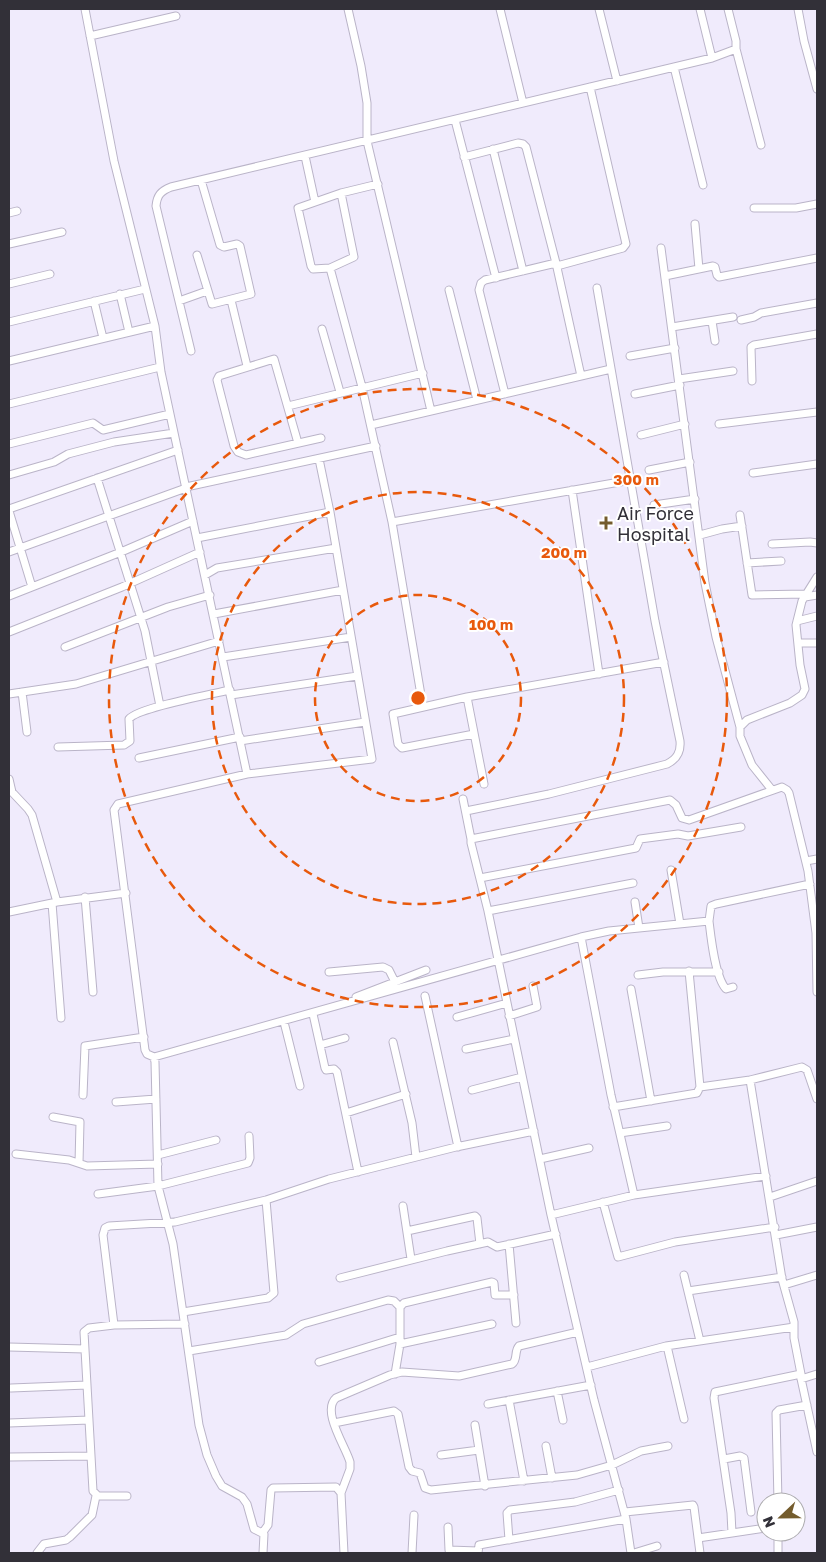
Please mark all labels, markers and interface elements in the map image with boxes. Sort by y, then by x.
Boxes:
text: 300 m [613,470,659,488]
place label: Air Force Hospital [617,502,694,545]
marker: Air Force Hospital [599,516,613,530]
text: 200 m [541,543,587,561]
text: 100 m [469,615,513,633]
centre of rings [409,689,427,707]
north arrow [756,1492,806,1542]
text: N [759,1514,778,1530]

